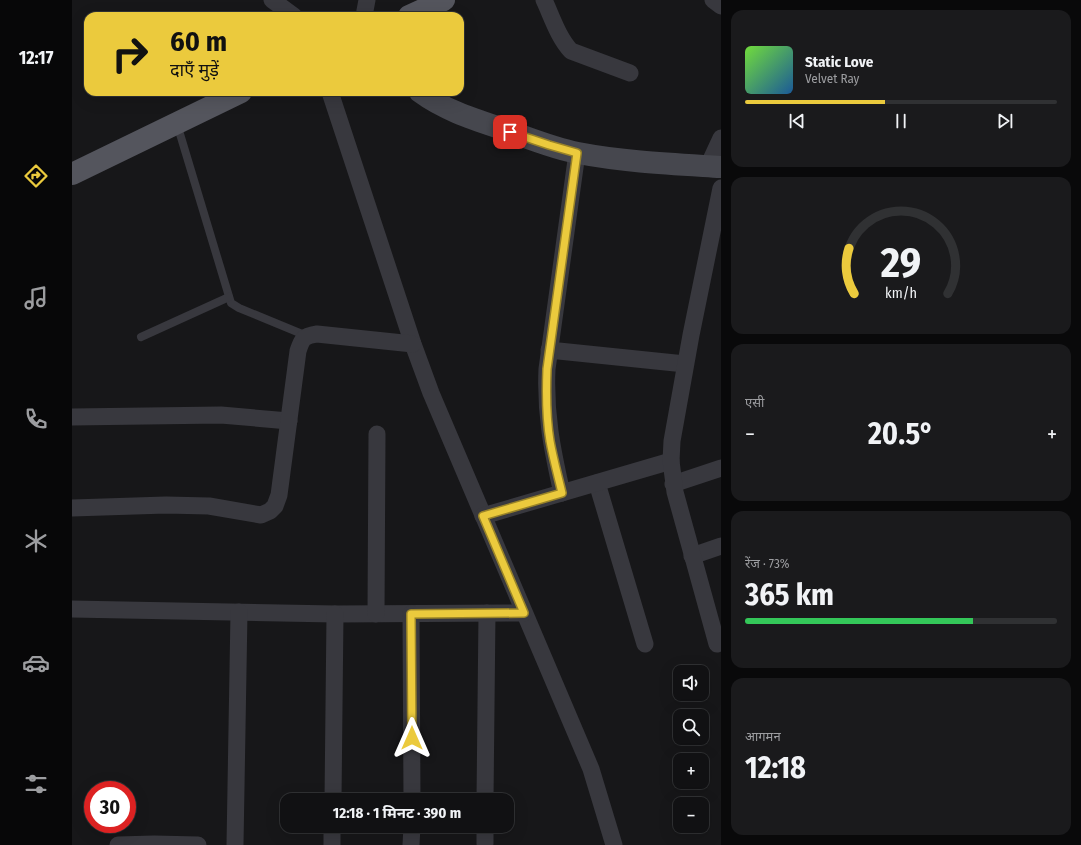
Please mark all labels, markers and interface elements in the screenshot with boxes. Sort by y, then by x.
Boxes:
text: 60 m [170,25,227,58]
icon: right [104,28,156,80]
text: 12:17 [19,47,53,69]
text: Static Love [805,53,873,71]
text: दाएँ मुड़ें [170,59,219,81]
text: Velvet Ray [805,71,859,86]
icon: previous [786,110,808,132]
icon: pause [890,110,912,132]
icon: next [994,110,1016,132]
pin [493,115,527,149]
icon: arrive [499,121,521,143]
icon: directions [22,162,50,190]
text: 29 [880,237,921,287]
icon: music [22,284,50,312]
text: km/h [885,284,917,301]
text: एसी [745,395,764,410]
icon: phone [22,405,50,433]
text: 20.5° [868,416,934,452]
text: − [745,421,755,448]
text: + [1047,421,1057,448]
icon: climate [22,527,50,555]
text: रेंज · 73% [745,556,790,571]
text: 365 km [745,577,834,613]
icon: car [22,649,50,677]
map controls [673,665,709,833]
button: sound [673,665,709,701]
button: search [673,709,709,745]
position arrow [391,717,433,759]
text: आगमन [745,729,781,744]
text: 12:18 [745,750,806,786]
button: + [673,753,709,789]
icon: filters [22,770,50,798]
speed limit sign: 30 [84,781,136,833]
button: − [673,797,709,833]
text: 12:18 · 1 मिनट · 390 m [333,804,461,822]

